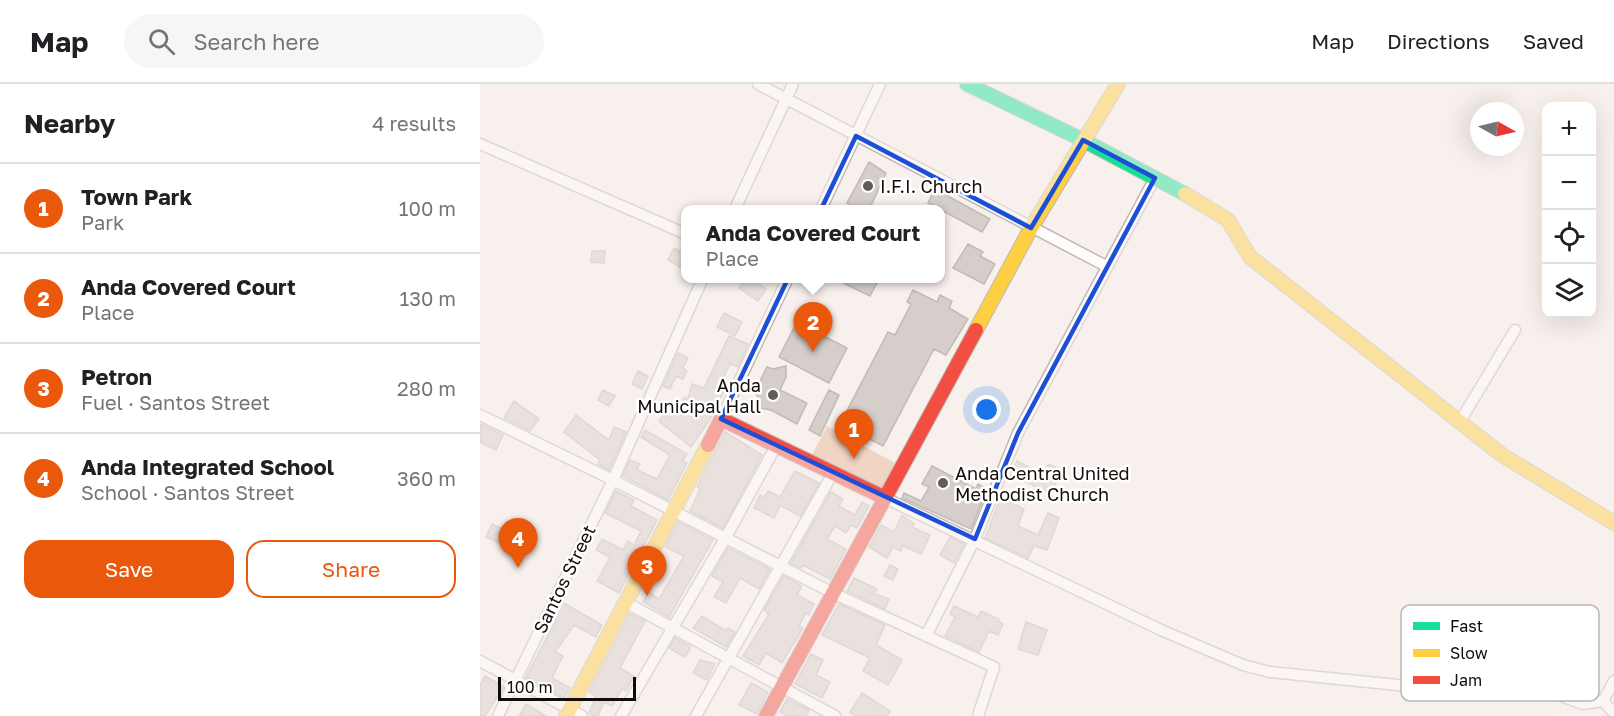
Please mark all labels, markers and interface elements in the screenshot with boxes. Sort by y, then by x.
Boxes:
search box [124,14,544,68]
text: Map [30,25,88,58]
icon: search [145,25,178,58]
text: Search here [193,28,319,55]
text: Map [1311,28,1354,54]
text: Directions [1387,28,1490,54]
text: Saved [1523,28,1584,54]
north arrow [1470,102,1524,156]
map controls [1542,102,1596,318]
button: + [1542,102,1596,156]
text: Nearby [24,108,115,139]
text: 4 results [372,111,456,135]
button: − [1542,156,1596,210]
place label: I.F.I. Church [880,175,982,197]
marker: I.F.I. Church [861,179,875,193]
text: Town Park [81,183,192,210]
text: 1 [38,196,49,220]
text: 100 m [399,196,456,220]
popup [681,205,945,283]
text: Park [81,210,124,234]
button: locate [1542,210,1596,264]
text: Anda Covered Court [706,219,920,246]
text: Place [706,246,759,270]
button: layers [1542,264,1596,318]
text: Anda Covered Court [81,273,296,300]
text: 2 [37,286,50,310]
text: 130 m [400,286,456,310]
text: Place [81,300,134,324]
pin: 2 [794,302,832,352]
text: Petron [81,363,152,390]
place label: Anda Municipal Hall [637,374,761,417]
text: 3 [37,376,50,400]
text: 280 m [397,376,456,400]
marker: Anda Municipal Hall [766,388,780,402]
text: Fuel · Santos Street [81,390,270,414]
your location [972,395,1001,424]
pin: 1 [834,410,874,459]
text: Anda Integrated School [81,453,334,480]
place label: Anda Central United Methodist Church [955,462,1130,505]
text: 4 [37,466,50,490]
text: 360 m [397,466,456,490]
marker: Anda Central United Methodist Church [936,476,950,490]
text: School · Santos Street [81,480,294,504]
pin: 4 [498,518,537,568]
street label: Santos Street [528,521,600,637]
button: Save [24,540,234,598]
button: Share [246,540,456,598]
pin: 3 [628,546,666,596]
legend [1401,605,1599,701]
text: Fast [1450,616,1483,636]
text: Slow [1450,643,1488,663]
text: Jam [1450,670,1482,690]
scale bar [498,674,636,702]
text: 100 m [507,677,553,697]

